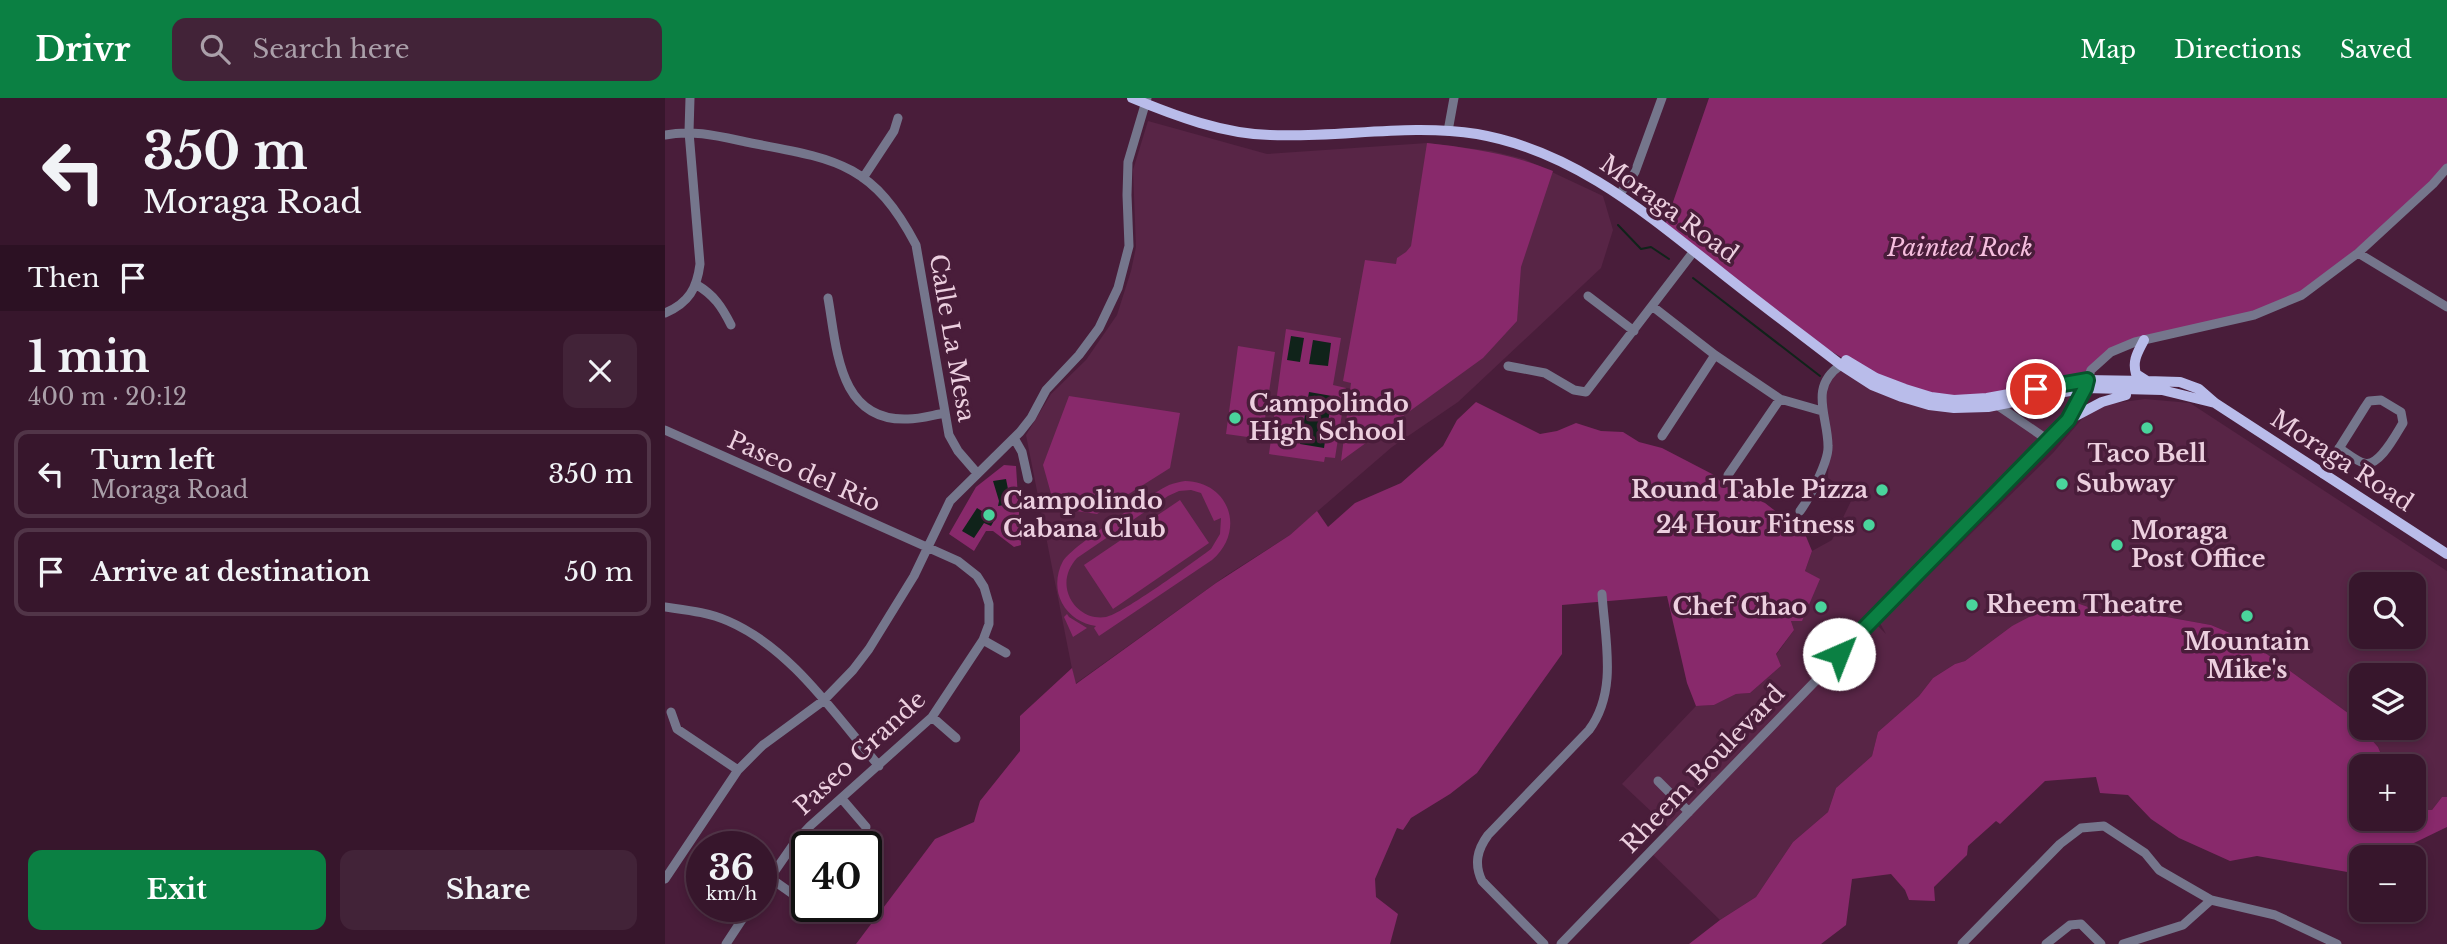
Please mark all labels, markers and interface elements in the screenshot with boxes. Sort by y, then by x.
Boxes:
search box [172,18,662,81]
text: Drivr [35,29,130,70]
icon: search [196,30,234,68]
text: Search here [252,33,410,65]
text: Map [2080,35,2136,64]
text: Directions [2174,35,2302,64]
text: Saved [2340,35,2412,64]
text: 350 m [143,121,308,182]
icon: left [28,126,119,217]
street label: Moraga Road [1594,149,1744,269]
text: Moraga Road [143,182,362,222]
park label: Painted Rock [1886,233,2033,262]
street label: Calle La Mesa [923,252,982,425]
icon: arrive [114,259,152,297]
text: Then [28,262,100,294]
text: 1 min [28,331,150,383]
button: close [563,334,637,408]
pin [2006,359,2066,419]
icon: arrive [2017,370,2055,408]
text: 400 m · 20:12 [28,383,187,411]
place label: Campolindo High School [1249,389,1409,446]
street label: Moraga Road [2266,404,2419,517]
marker: Campolindo High School [1227,410,1243,426]
marker: Taco Bell [2139,420,2155,436]
street label: Paseo del Rio [723,425,885,518]
place label: Taco Bell [2088,439,2207,468]
text: Turn left [91,444,215,476]
icon: left [32,455,70,493]
text: 350 m [548,458,633,490]
place label: Subway [2076,469,2175,498]
place label: Round Table Pizza [1631,475,1868,504]
text: Moraga Road [91,476,248,504]
marker: Subway [2054,476,2070,492]
marker: Round Table Pizza [1874,482,1890,498]
place label: Campolindo Cabana Club [1003,486,1166,543]
marker: Campolindo Cabana Club [981,507,997,523]
place label: 24 Hour Fitness [1656,510,1855,539]
place label: Moraga Post Office [2131,516,2265,573]
marker: 24 Hour Fitness [1861,517,1877,533]
marker: Moraga Post Office [2109,537,2125,553]
icon: arrive [32,553,70,591]
text: Arrive at destination [91,556,371,588]
text: 50 m [564,556,633,588]
map controls [2349,572,2426,922]
button: search [2349,572,2426,649]
place label: Rheem Theatre [1986,590,2183,619]
place label: Chef Chao [1673,592,1807,621]
marker: Rheem Theatre [1964,597,1980,613]
marker: Chef Chao [1813,599,1829,615]
marker: Mountain Mike's [2239,608,2255,624]
position arrow [1802,617,1876,691]
place label: Mountain Mike's [2184,627,2311,684]
button: layers [2349,663,2426,740]
street label: Rheem Boulevard [1615,679,1790,859]
street label: Paseo Grande [788,684,931,821]
button: + [2349,754,2426,831]
speed limit sign: 40 [791,831,882,922]
button: − [2349,845,2426,922]
text: 36 [709,846,754,889]
button: Exit [28,850,326,930]
button: Share [340,850,637,930]
text: km/h [706,883,757,905]

